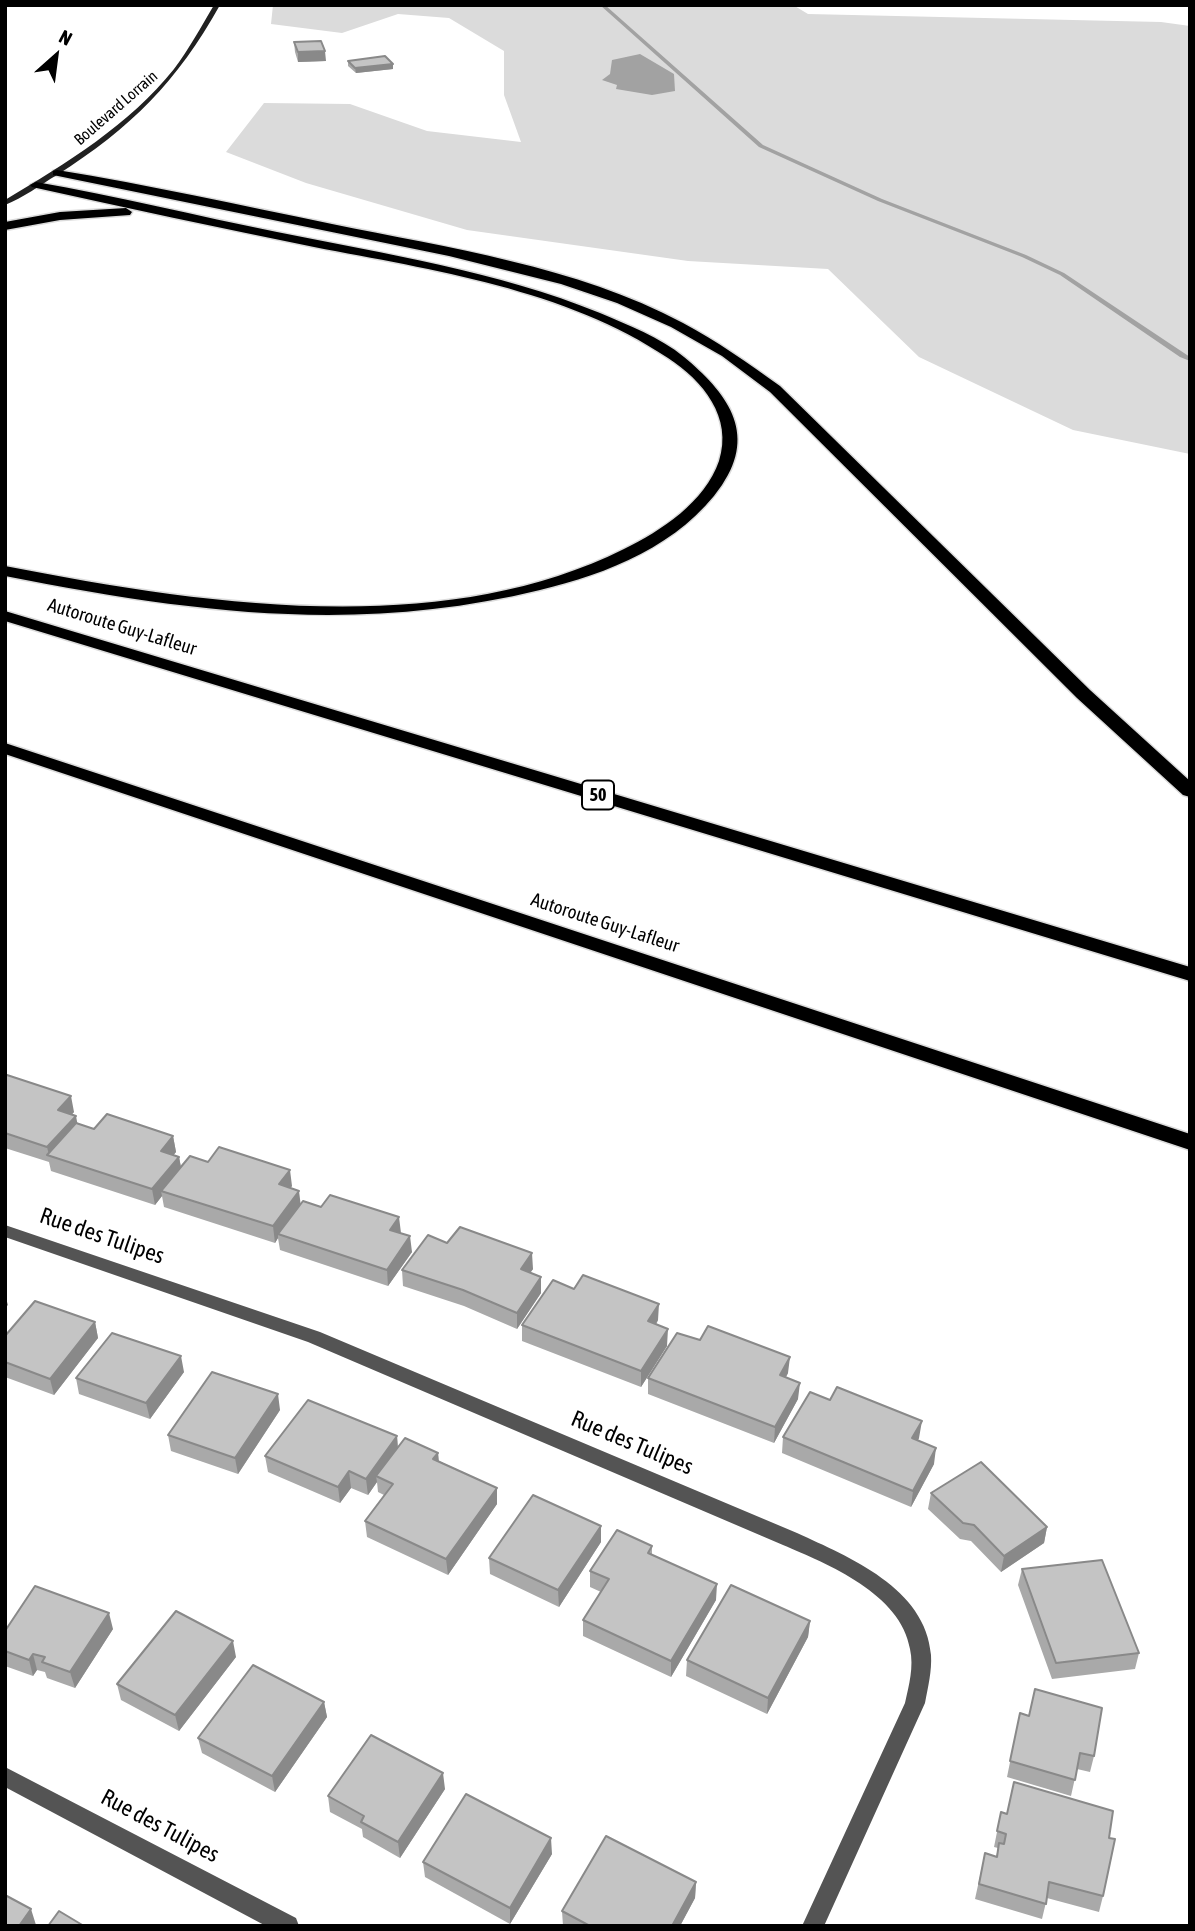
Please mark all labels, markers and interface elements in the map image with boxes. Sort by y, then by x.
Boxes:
north arrow [21,21,91,91]
text: N [56,25,76,50]
street label: Boulevard Lorrain [70,67,162,149]
street label: Autoroute Guy-Lafleur [45,594,199,660]
road number: 50 [582,780,614,810]
street label: Autoroute Guy-Lafleur [528,888,682,958]
street label: Rue des Tulipes [36,1202,168,1270]
street label: Rue des Tulipes [567,1405,697,1481]
street label: Rue des Tulipes [96,1783,224,1869]

